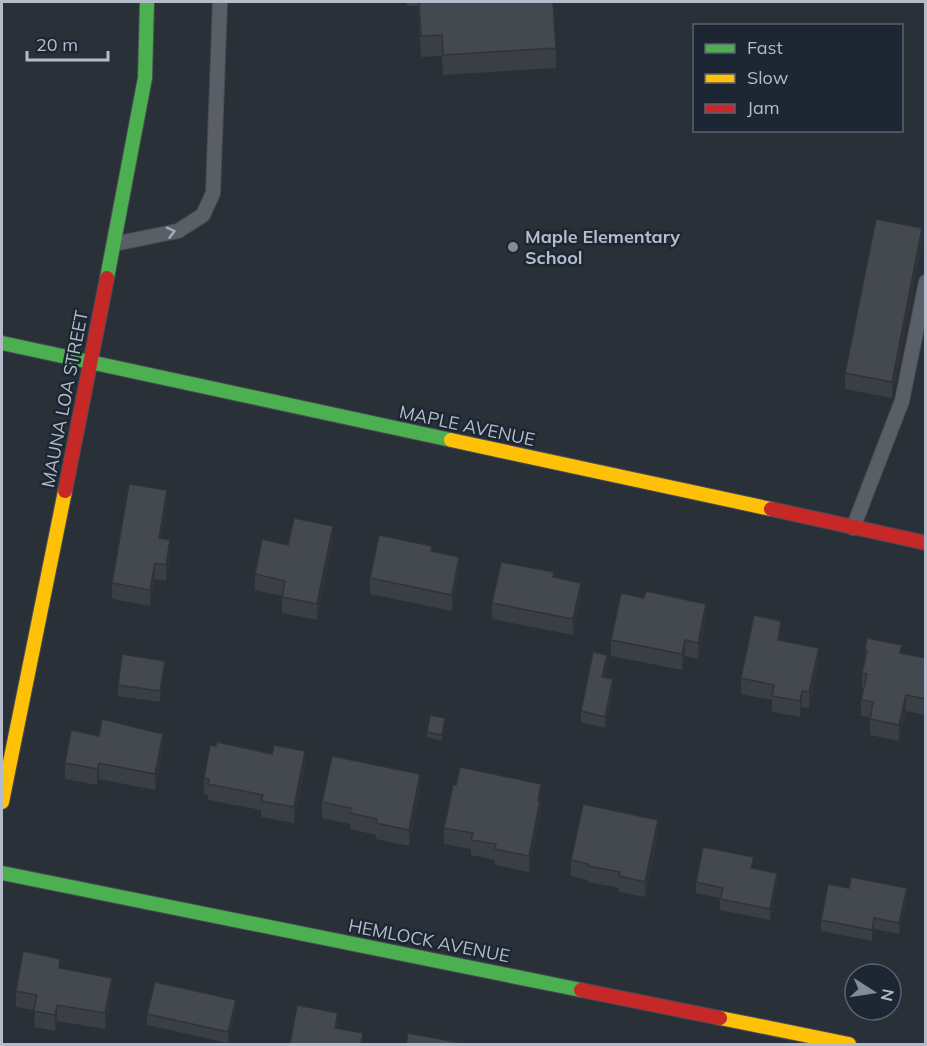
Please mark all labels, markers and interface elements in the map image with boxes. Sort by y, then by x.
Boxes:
scale bar [27,24,108,62]
legend [693,24,903,132]
text: 20 m [36,33,78,56]
text: Fast [747,36,783,59]
text: Slow [747,66,789,89]
text: Jam [747,96,780,119]
place label: Maple Elementary School [525,225,680,269]
one-way arrow [166,227,176,240]
marker: Maple Elementary School [506,240,520,254]
street label: MAUNA LOA STREET [36,308,93,489]
street label: MAPLE AVENUE [397,400,537,451]
street label: HEMLOCK AVENUE [346,914,512,967]
north arrow [843,962,903,1022]
text: N [877,987,899,1003]

